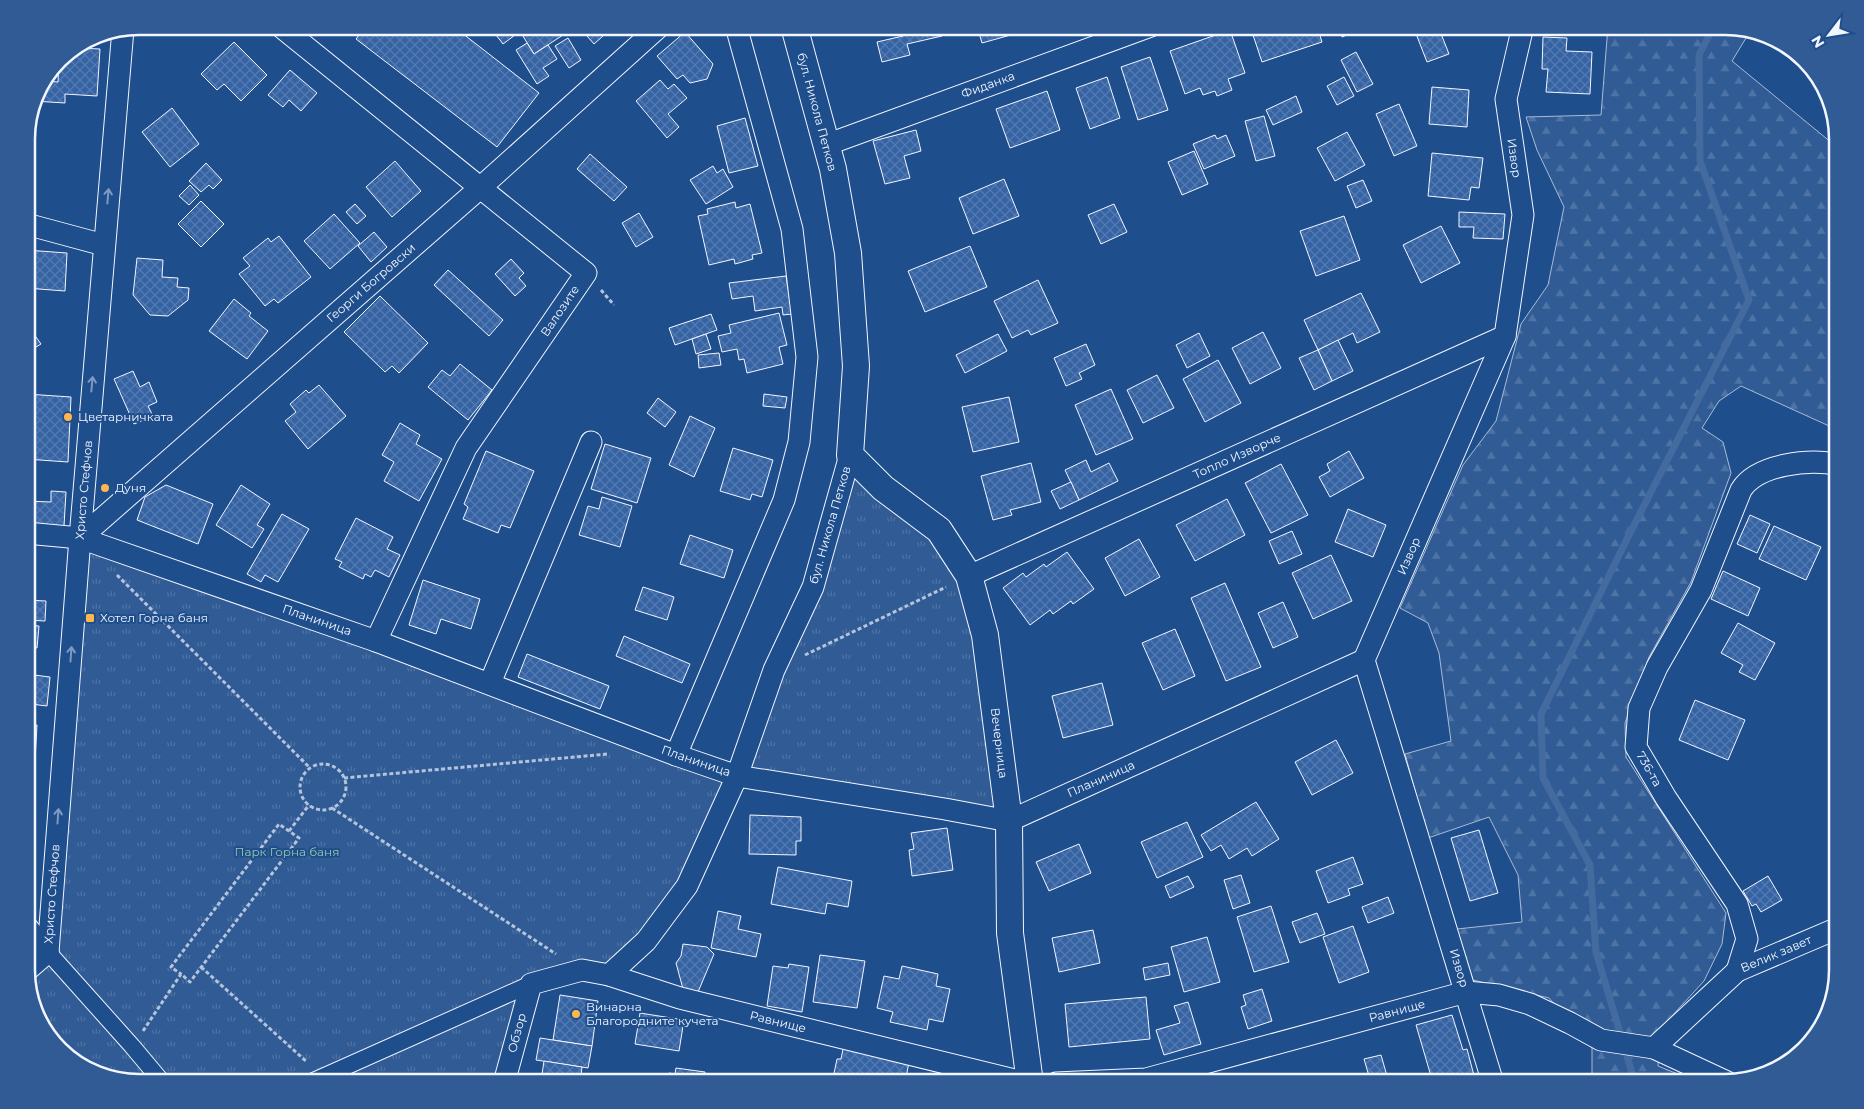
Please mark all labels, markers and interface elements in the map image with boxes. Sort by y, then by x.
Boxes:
north arrow [1804,10,1854,60]
text: N [1807,32,1828,51]
street label: бул. Никола Петков [794,51,841,173]
street label: Фиданка [959,68,1017,101]
street label: Извор [1504,137,1525,179]
one-way arrow [104,189,113,205]
street label: Георги Богровски [323,240,418,325]
street label: Валозите [537,282,582,339]
one-way arrow [88,377,97,393]
place label: Цветарничката [78,409,173,424]
marker: Цветарничката [62,411,74,423]
street label: Топло Изворче [1191,429,1283,482]
street label: Христо Стефчов [72,440,95,540]
street label: бул. Никола Петков [805,464,854,586]
place label: Дуня [115,480,146,495]
marker: Дуня [99,482,111,494]
street label: Извор [1394,535,1423,577]
street label: Планиница [280,601,354,638]
place label: Хотел Горна баня [100,610,208,625]
marker: Хотел Горна баня [84,612,96,624]
one-way arrow [66,646,75,662]
street label: Вечерница [988,707,1011,779]
street label: Планиница [659,742,733,779]
street label: 736-та [1633,749,1665,789]
street label: Планиница [1065,757,1137,800]
one-way arrow [54,808,63,824]
street label: Христо Стефчов [41,844,62,944]
park label: Парк Горна баня [234,844,340,859]
street label: Велик завет [1738,932,1814,975]
street label: Извор [1447,947,1472,989]
street label: Равнище [1367,996,1427,1025]
place label: Винарна Благородните кучета [586,999,719,1028]
street label: Равнище [748,1007,808,1036]
marker: Винарна Благородните кучета [570,1008,582,1020]
street label: Обзор [504,1011,529,1054]

